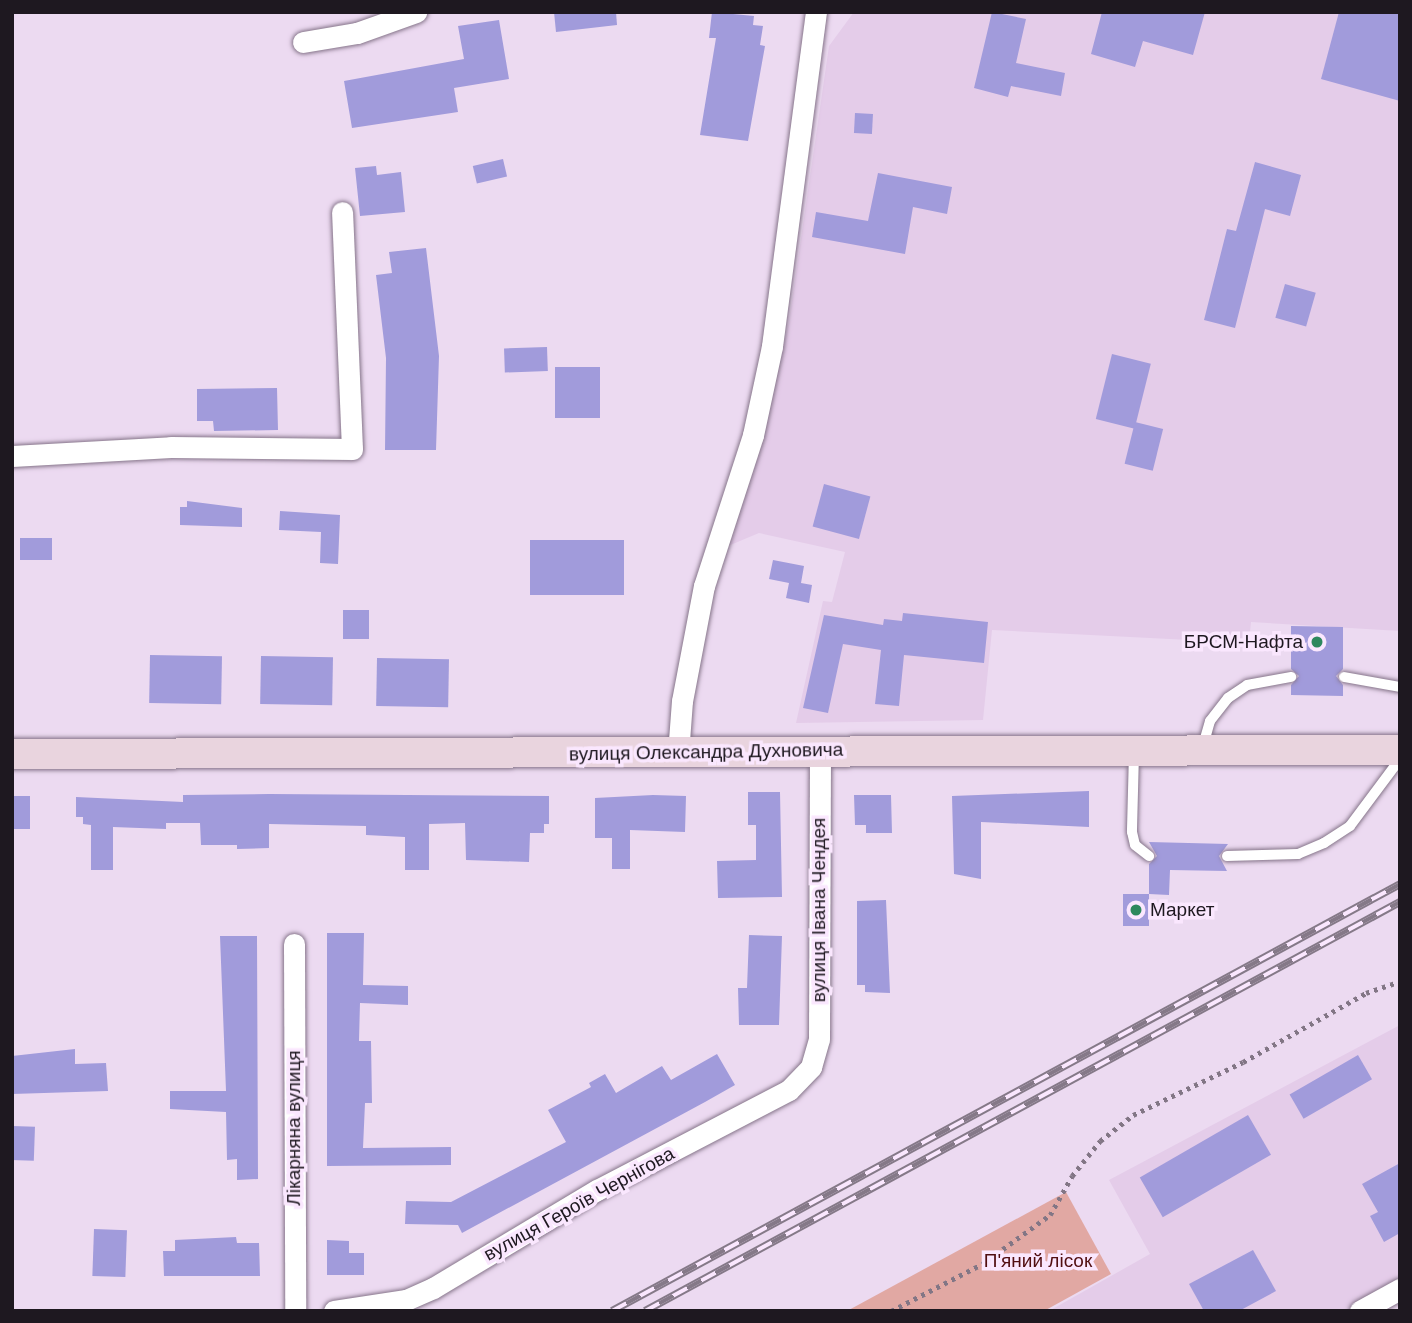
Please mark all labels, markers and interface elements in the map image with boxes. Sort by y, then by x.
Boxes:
place label: БРСМ-Нафта [1184,631,1303,653]
marker: БРСМ-Нафта [1309,634,1325,650]
street label: вулиця Олександра Духновича [569,738,843,766]
street label: вулиця Івана Чендея [808,818,830,1002]
place label: Маркет [1150,899,1214,921]
marker: Маркет [1128,902,1144,918]
street label: Лікарняна вулиця [283,1050,305,1206]
street label: вулиця Героїв Чернігова [480,1142,678,1266]
park label: П'яний лісок [984,1250,1092,1272]

